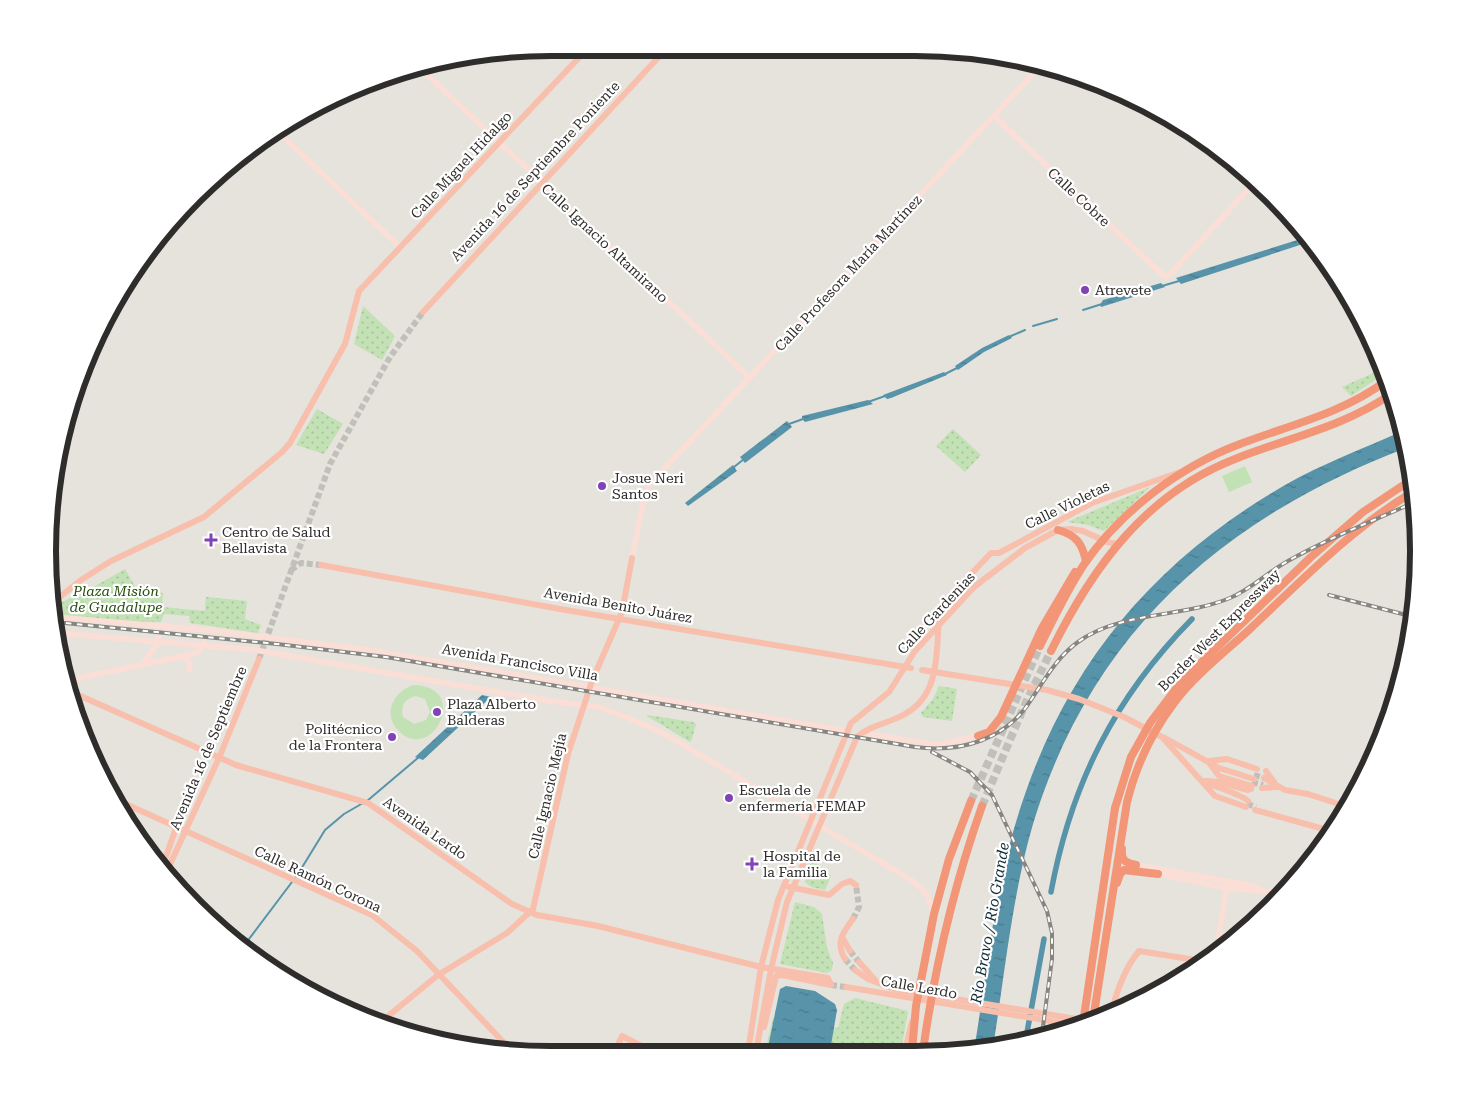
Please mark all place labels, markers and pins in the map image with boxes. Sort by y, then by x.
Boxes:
place label: Atrevete [1095,282,1152,298]
marker: Atrevete [1079,284,1091,296]
place label: Josue Neri Santos [612,470,684,502]
marker: Josue Neri Santos [596,480,608,492]
place label: Centro de Salud Bellavista [222,524,330,556]
marker: Centro de Salud Bellavista [204,533,218,547]
place label: Plaza Alberto Balderas [447,696,536,728]
marker: Plaza Alberto Balderas [431,706,443,718]
place label: Politécnico de la Frontera [289,721,382,753]
marker: Politécnico de la Frontera [386,731,398,743]
place label: Escuela de enfermería FEMAP [739,782,866,814]
marker: Escuela de enfermería FEMAP [723,792,735,804]
place label: Hospital de la Familia [763,848,841,880]
marker: Hospital de la Familia [745,857,759,871]

